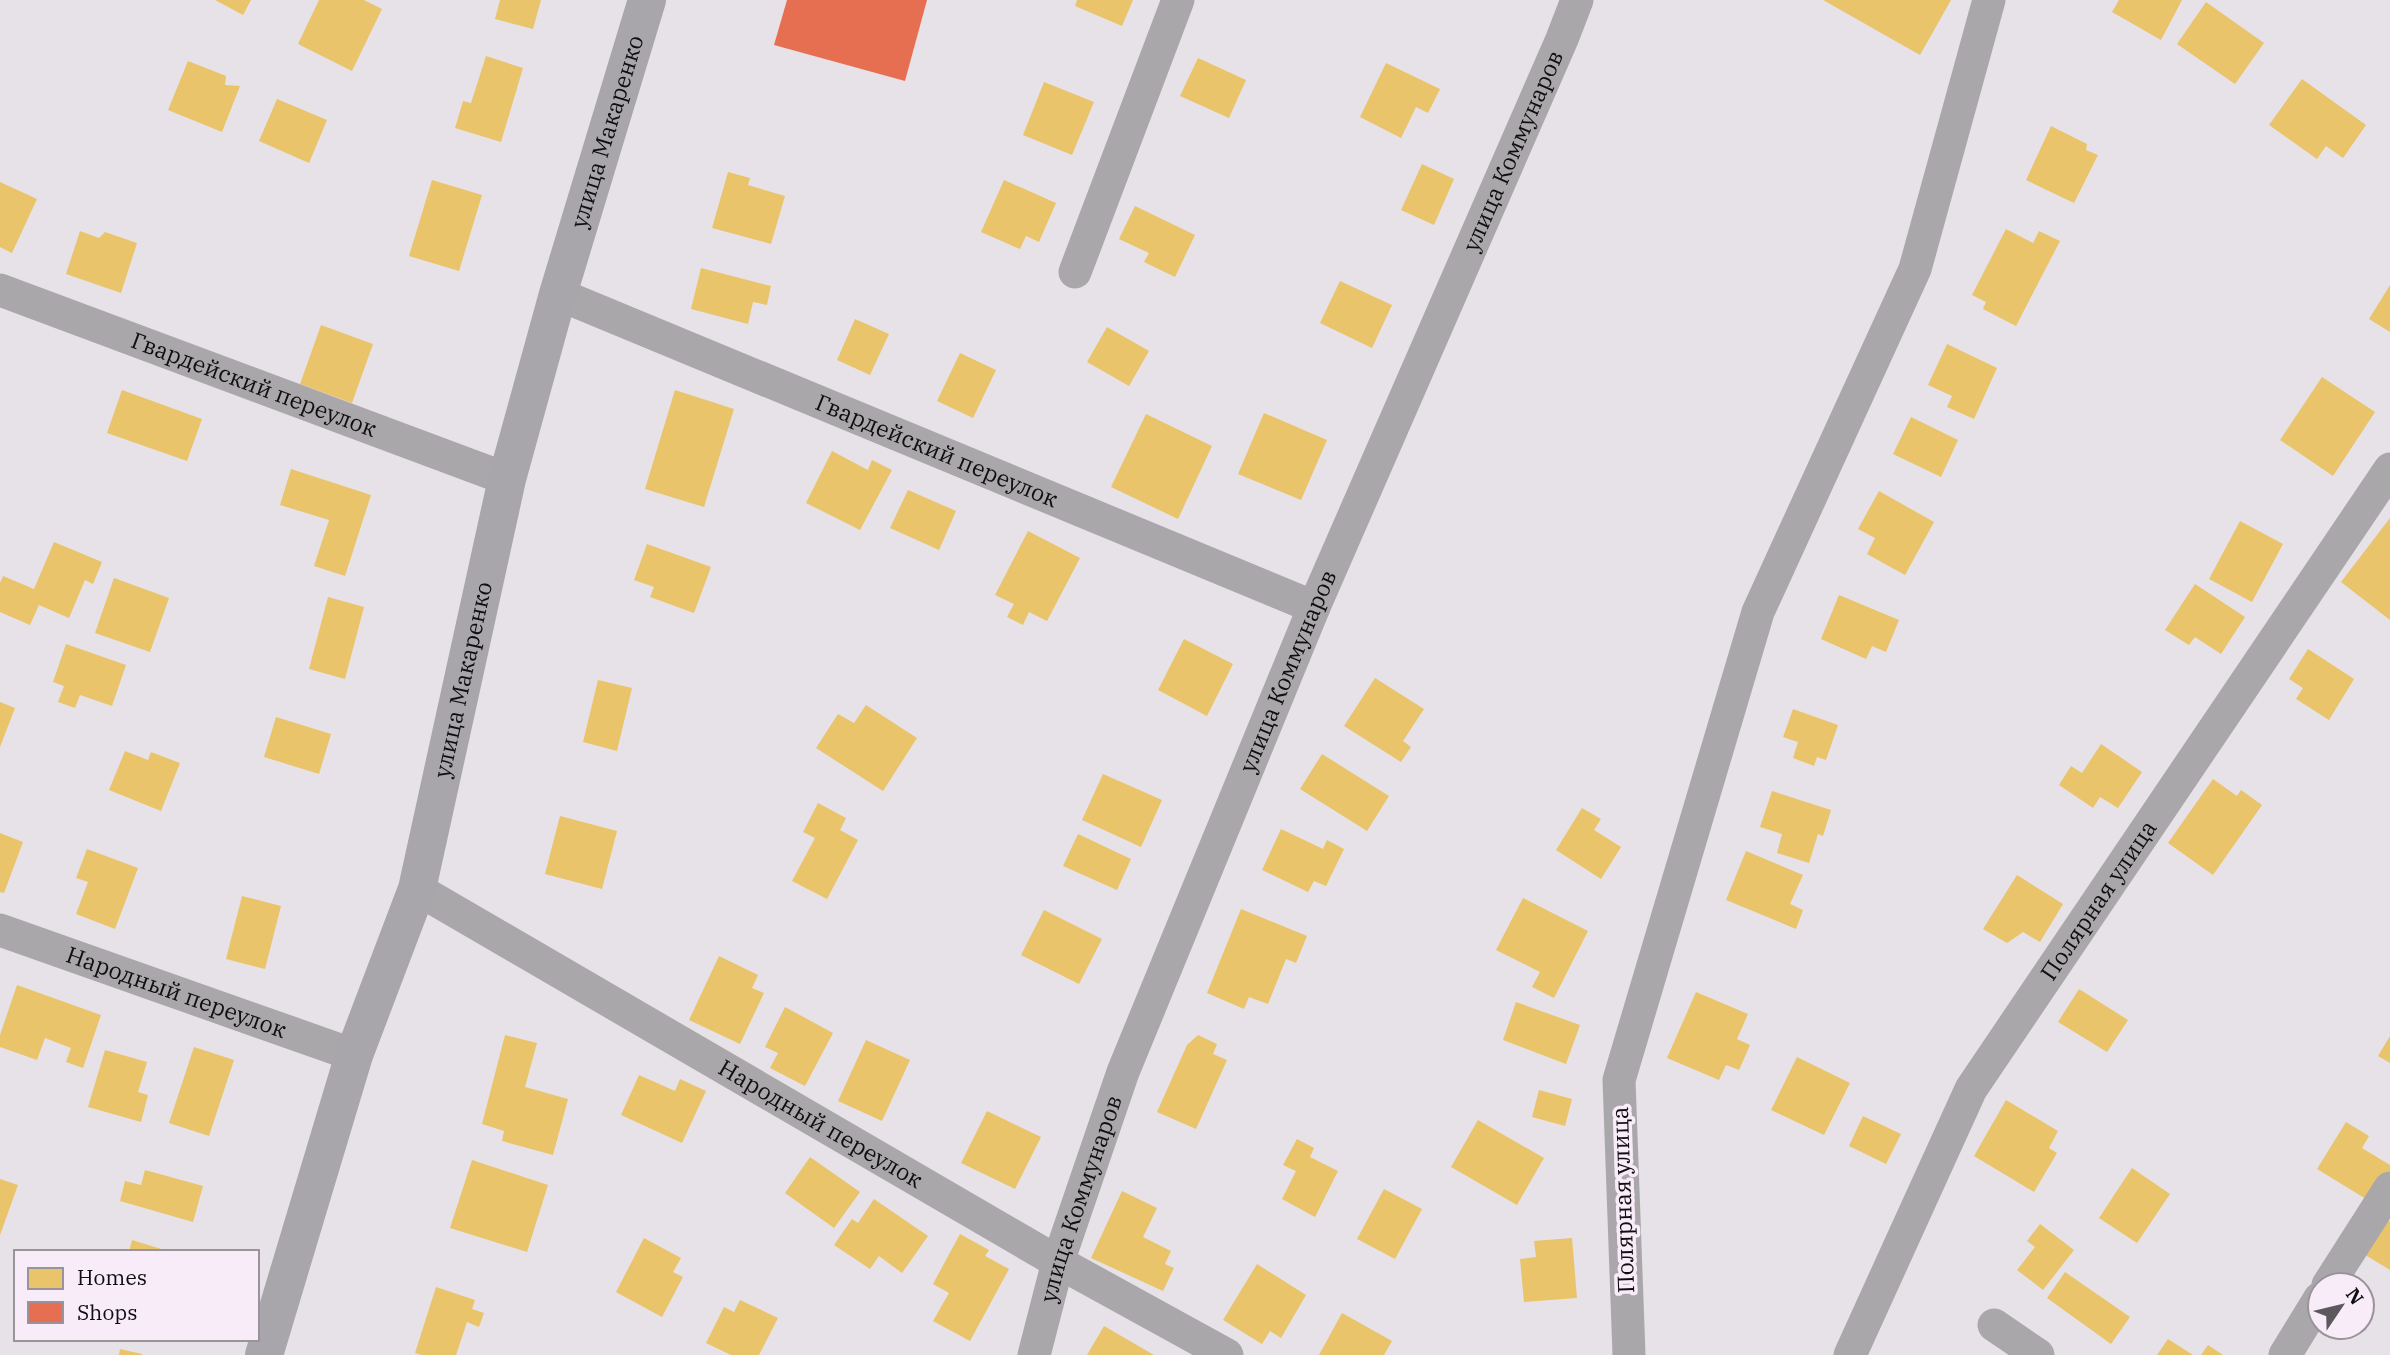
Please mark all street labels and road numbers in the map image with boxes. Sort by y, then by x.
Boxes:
street label: улица Макаренко [563,31,650,231]
street label: улица Коммунаров [1455,46,1569,256]
street label: Гвардейский переулок [127,324,382,443]
street label: Гвардейский переулок [812,386,1063,514]
street label: улица Коммунаров [1232,565,1342,777]
street label: улица Макаренко [426,579,498,780]
street label: Полярная улица [2033,814,2162,986]
street label: Народный переулок [63,939,291,1044]
street label: Народный переулок [714,1052,929,1195]
street label: улица Коммунаров [1032,1091,1128,1305]
street label: Полярная улица [1604,1106,1640,1294]

